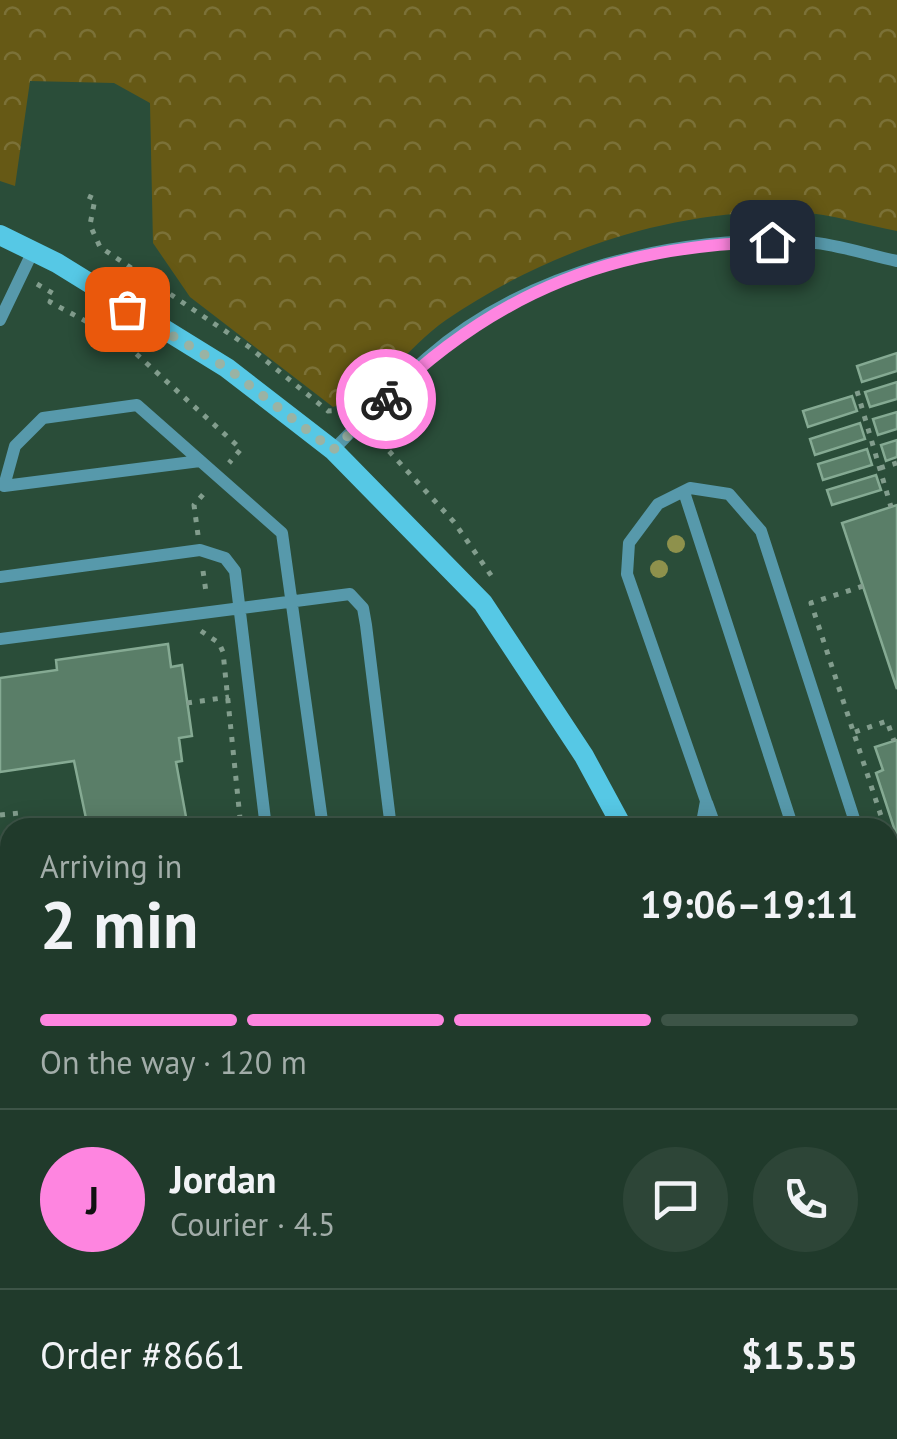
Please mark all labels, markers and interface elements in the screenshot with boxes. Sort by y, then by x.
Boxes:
pin [730,200,815,285]
icon: home [745,215,800,270]
pin [85,267,170,352]
icon: bag [100,282,155,337]
courier [336,349,436,449]
icon: bike [359,372,414,427]
text: Arriving in [40,845,182,887]
text: 19:06–19:11 [640,879,858,928]
text: 2 min [40,882,199,966]
text: On the way · 120 m [40,1041,307,1083]
button: chat [623,1147,728,1252]
button: phone [753,1147,858,1252]
text: Jordan [170,1154,276,1203]
text: J [86,1175,99,1224]
text: Courier · 4.5 [170,1203,336,1245]
text: Order #8661 [40,1330,245,1379]
text: $15.55 [741,1330,858,1379]

